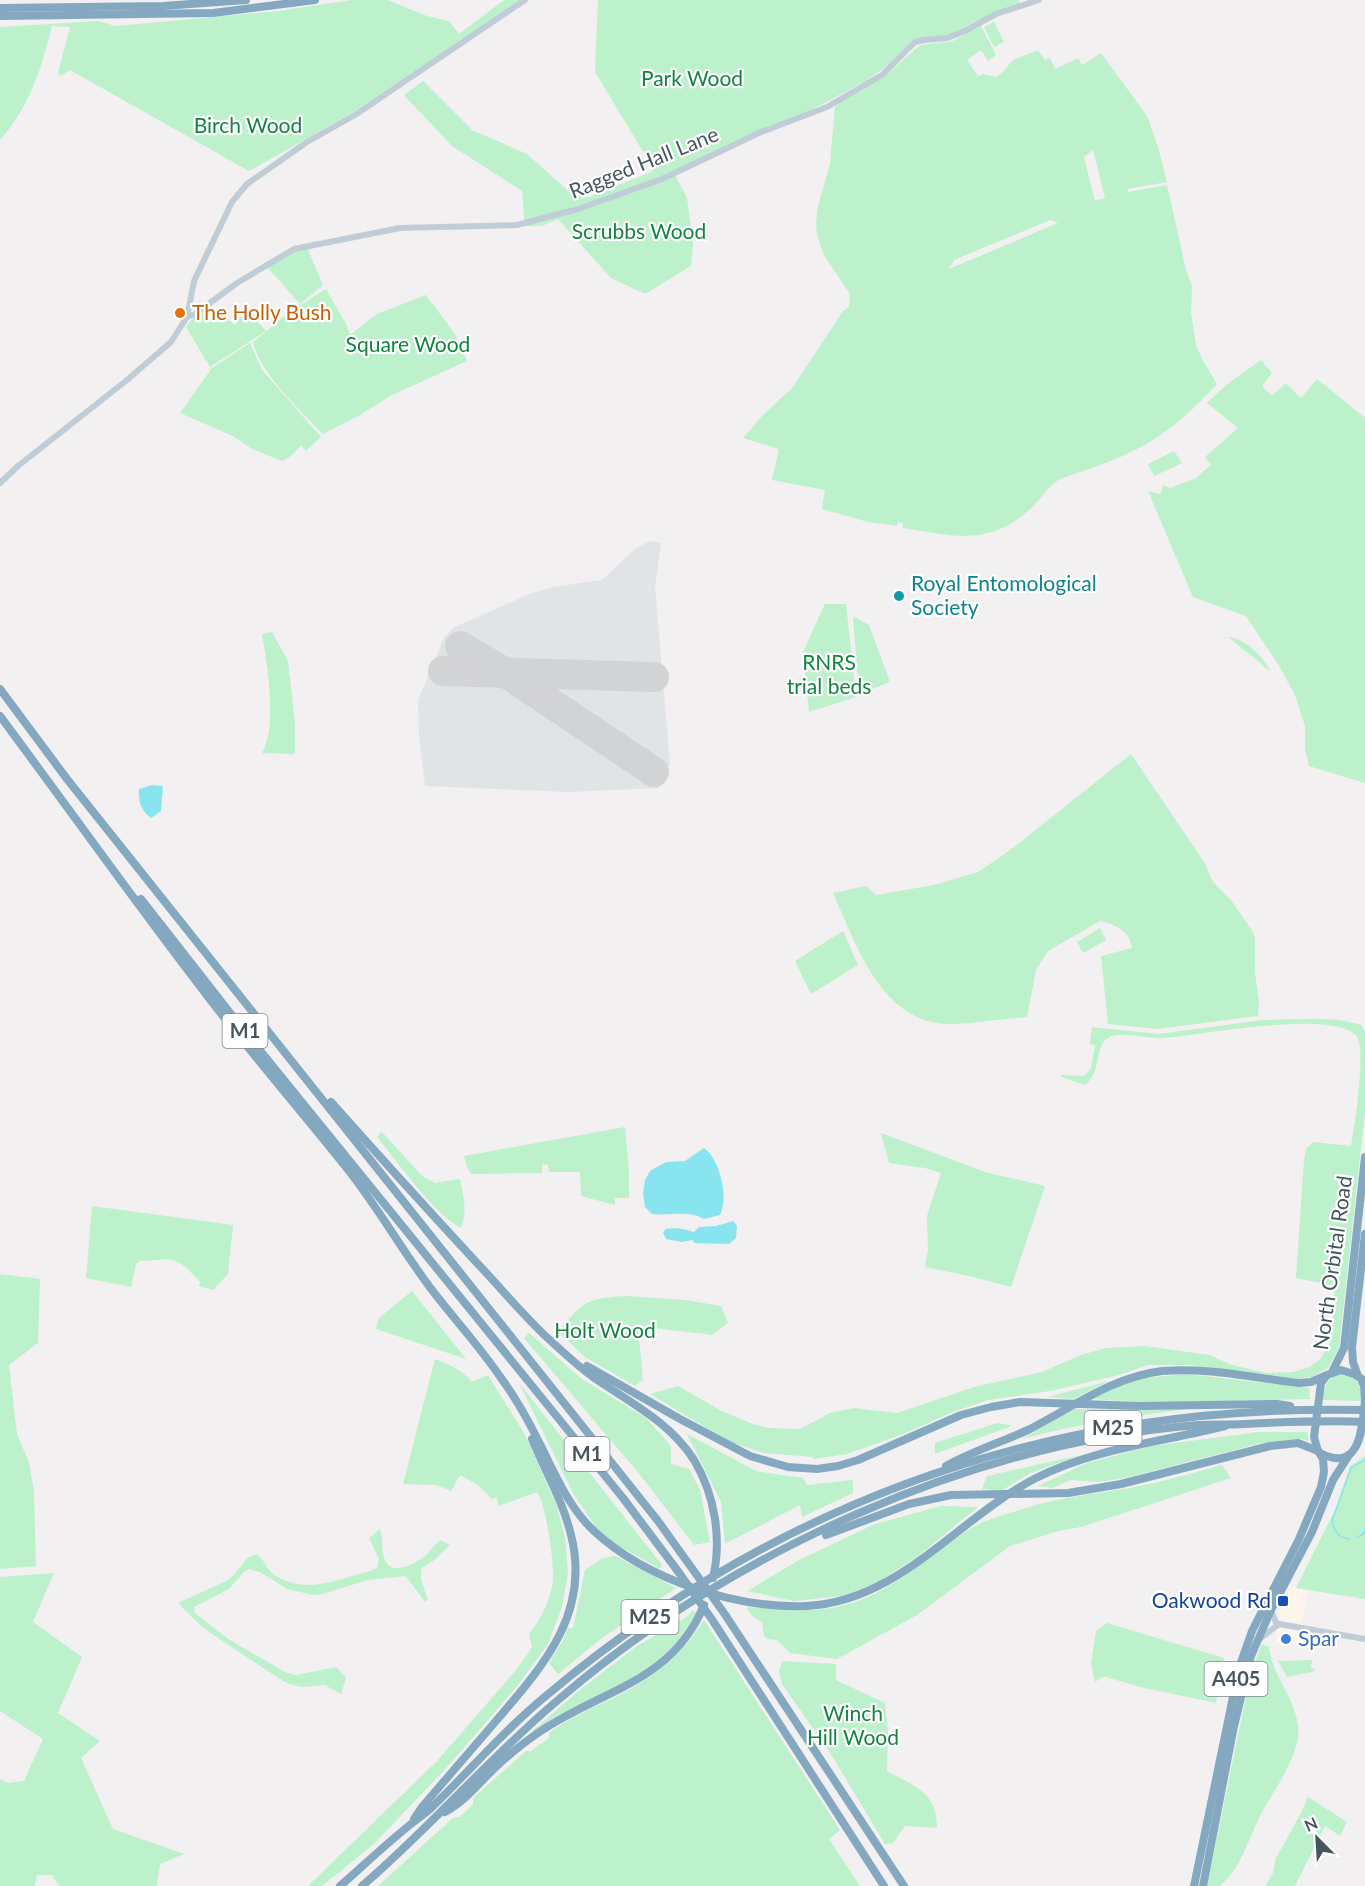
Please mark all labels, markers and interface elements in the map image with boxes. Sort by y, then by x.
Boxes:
park label: Park Wood [641,65,743,90]
park label: Birch Wood [194,112,302,137]
street label: Ragged Hall Lane [565,120,722,203]
park label: Scrubbs Wood [572,218,706,243]
place label: The Holly Bush [192,299,332,324]
marker: The Holly Bush [173,306,187,320]
park label: Square Wood [346,331,470,356]
place label: Royal Entomological Society [911,570,1097,619]
marker: Royal Entomological Society [892,589,906,603]
park label: RNRS trial beds [787,649,871,698]
road number: M1 [222,1014,268,1048]
street label: North Orbital Road [1307,1174,1356,1352]
park label: Holt Wood [554,1317,656,1342]
road number: M25 [1084,1411,1142,1445]
road number: M1 [564,1437,610,1471]
place label: Oakwood Rd [1152,1587,1271,1612]
marker: Oakwood Rd [1276,1594,1290,1608]
road number: M25 [622,1600,678,1634]
place label: Spar [1298,1625,1339,1650]
marker: Spar [1279,1632,1293,1646]
road number: A405 [1204,1662,1268,1696]
park label: Winch Hill Wood [807,1700,899,1749]
north arrow [1287,1808,1347,1868]
text: N [1301,1813,1320,1835]

